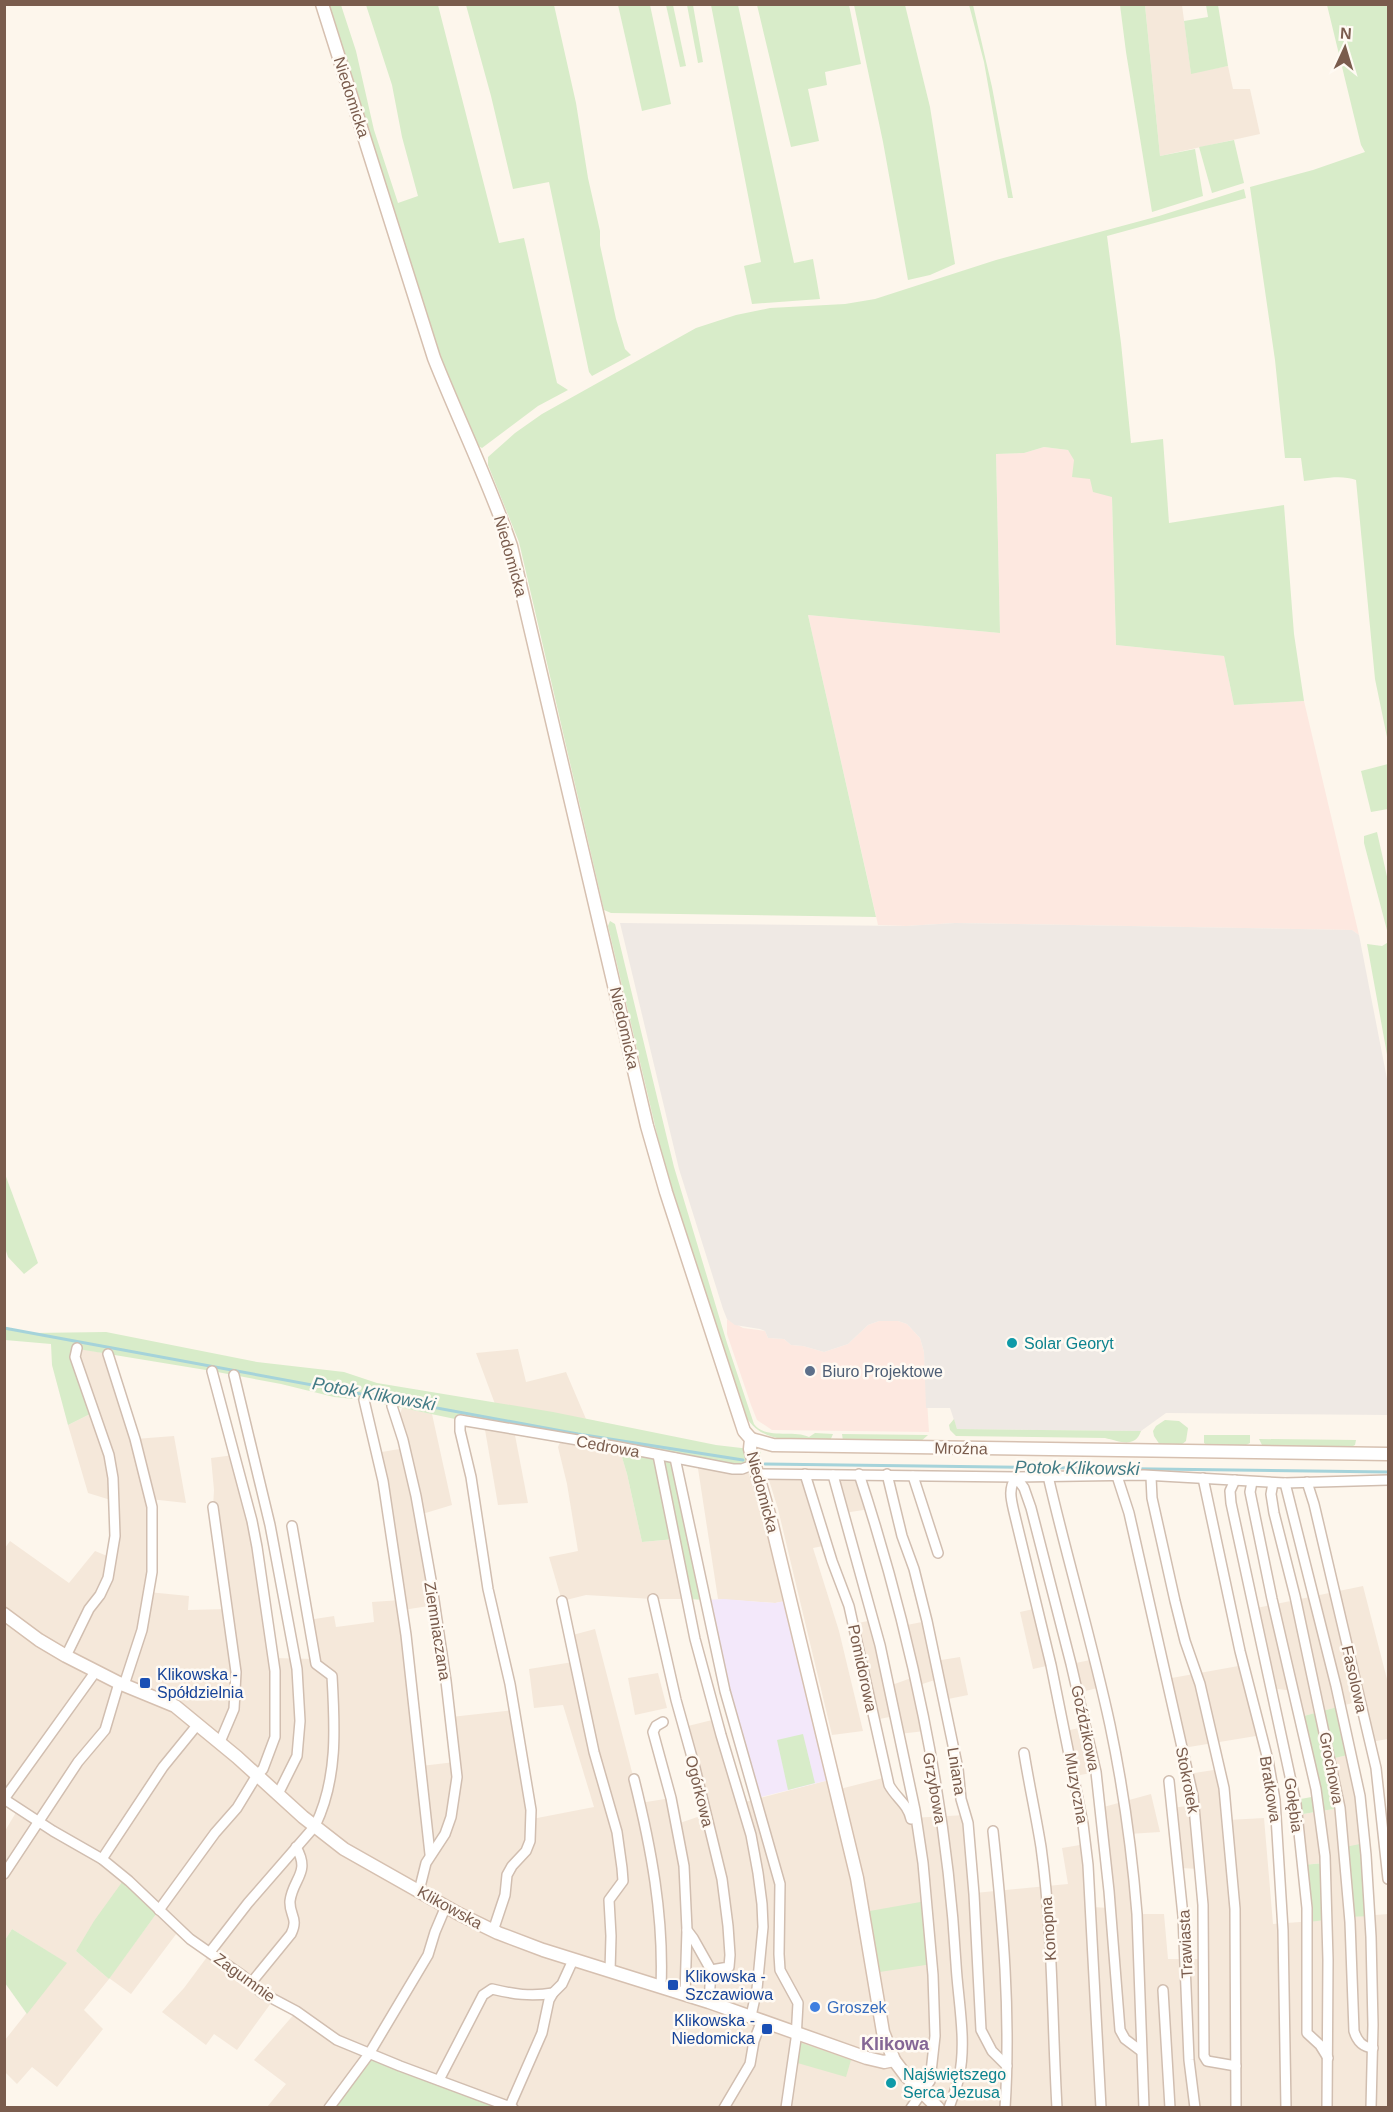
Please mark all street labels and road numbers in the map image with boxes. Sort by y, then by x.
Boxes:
street label: Niedomicka [331,55,373,140]
street label: Niedomicka [491,514,530,599]
street label: Niedomicka [607,985,642,1071]
street label: Cedrowa [575,1433,641,1460]
street label: Mroźna [934,1440,988,1457]
street label: Niedomicka [743,1450,782,1535]
street label: Ziemniaczana [421,1581,454,1682]
street label: Pomidorowa [845,1623,880,1713]
street label: Fasolowa [1339,1644,1371,1714]
street label: Goździkowa [1068,1684,1103,1773]
street label: Grochowa [1316,1731,1347,1806]
street label: Stokrotek [1173,1745,1202,1816]
street label: Lniana [944,1746,969,1796]
street label: Grzybowa [920,1751,949,1825]
street label: Muzyczna [1062,1751,1091,1825]
street label: Ogórkowa [682,1754,717,1829]
street label: Bratkowa [1257,1755,1284,1823]
street label: Gołębia [1281,1777,1306,1834]
street label: Klikowska [415,1883,485,1932]
street label: Konopna [1038,1896,1059,1962]
street label: Trawiasta [1175,1909,1196,1979]
street label: Zagumnie [211,1950,279,2005]

